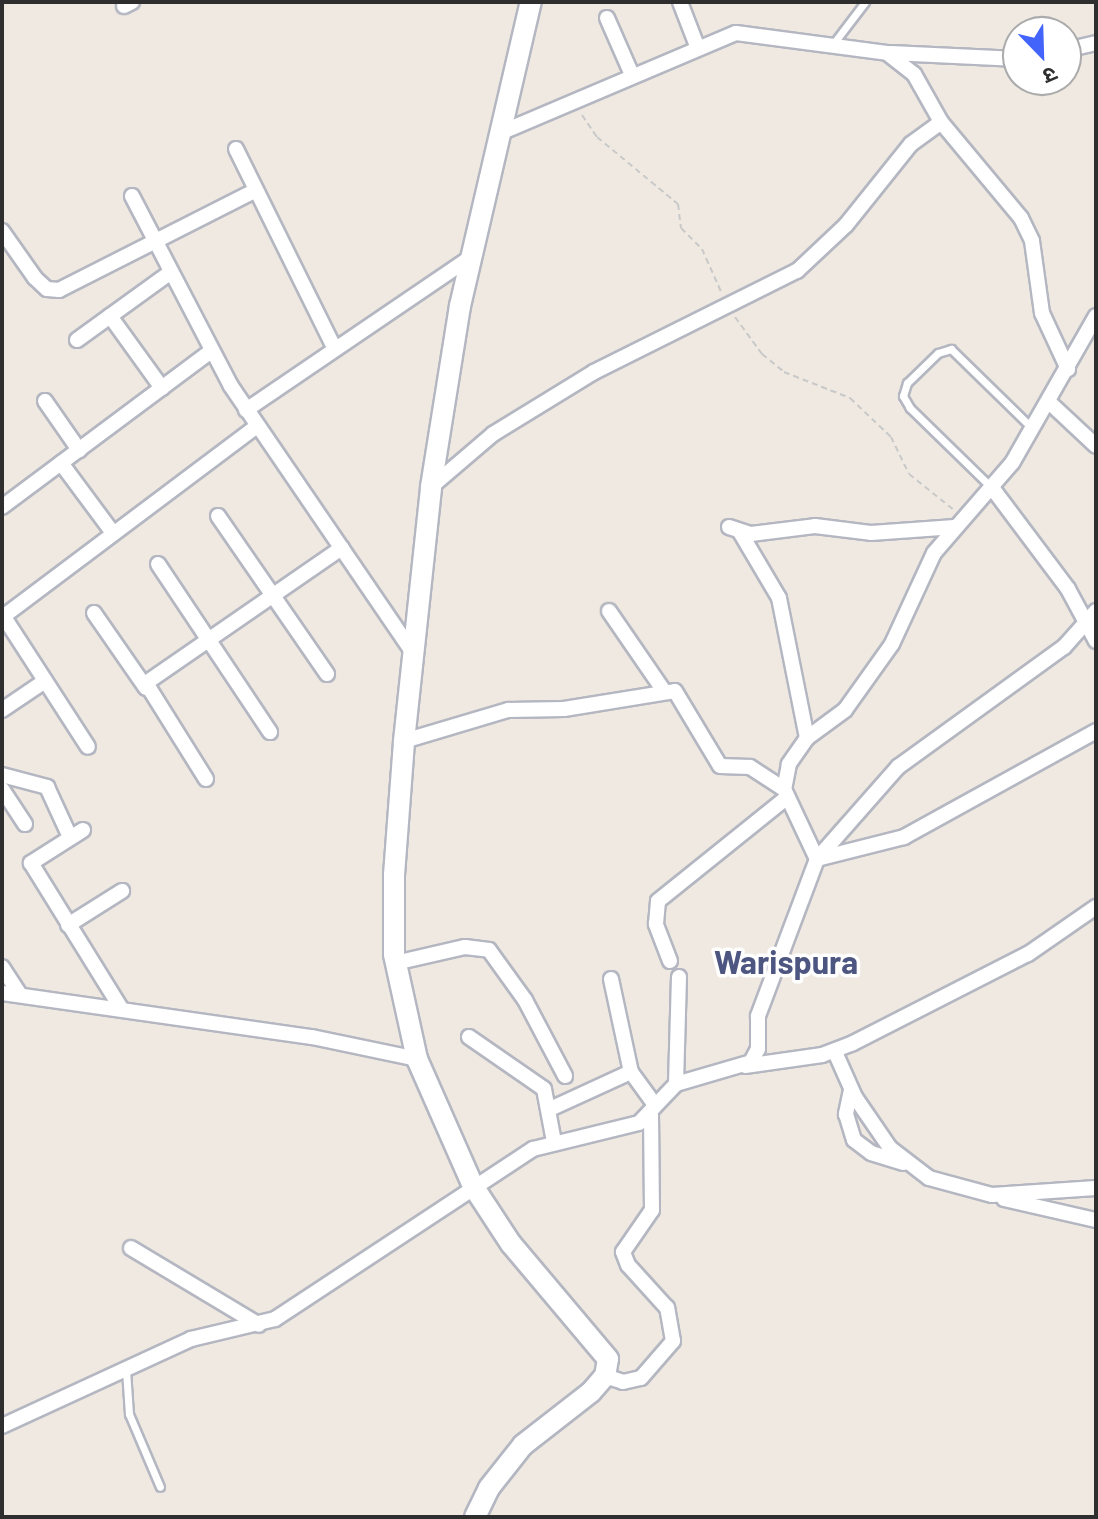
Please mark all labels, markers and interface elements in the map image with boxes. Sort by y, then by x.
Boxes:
north arrow [1002,16,1082,96]
text: उ [1040,62,1062,91]
district label: Warispura [714,942,858,980]

